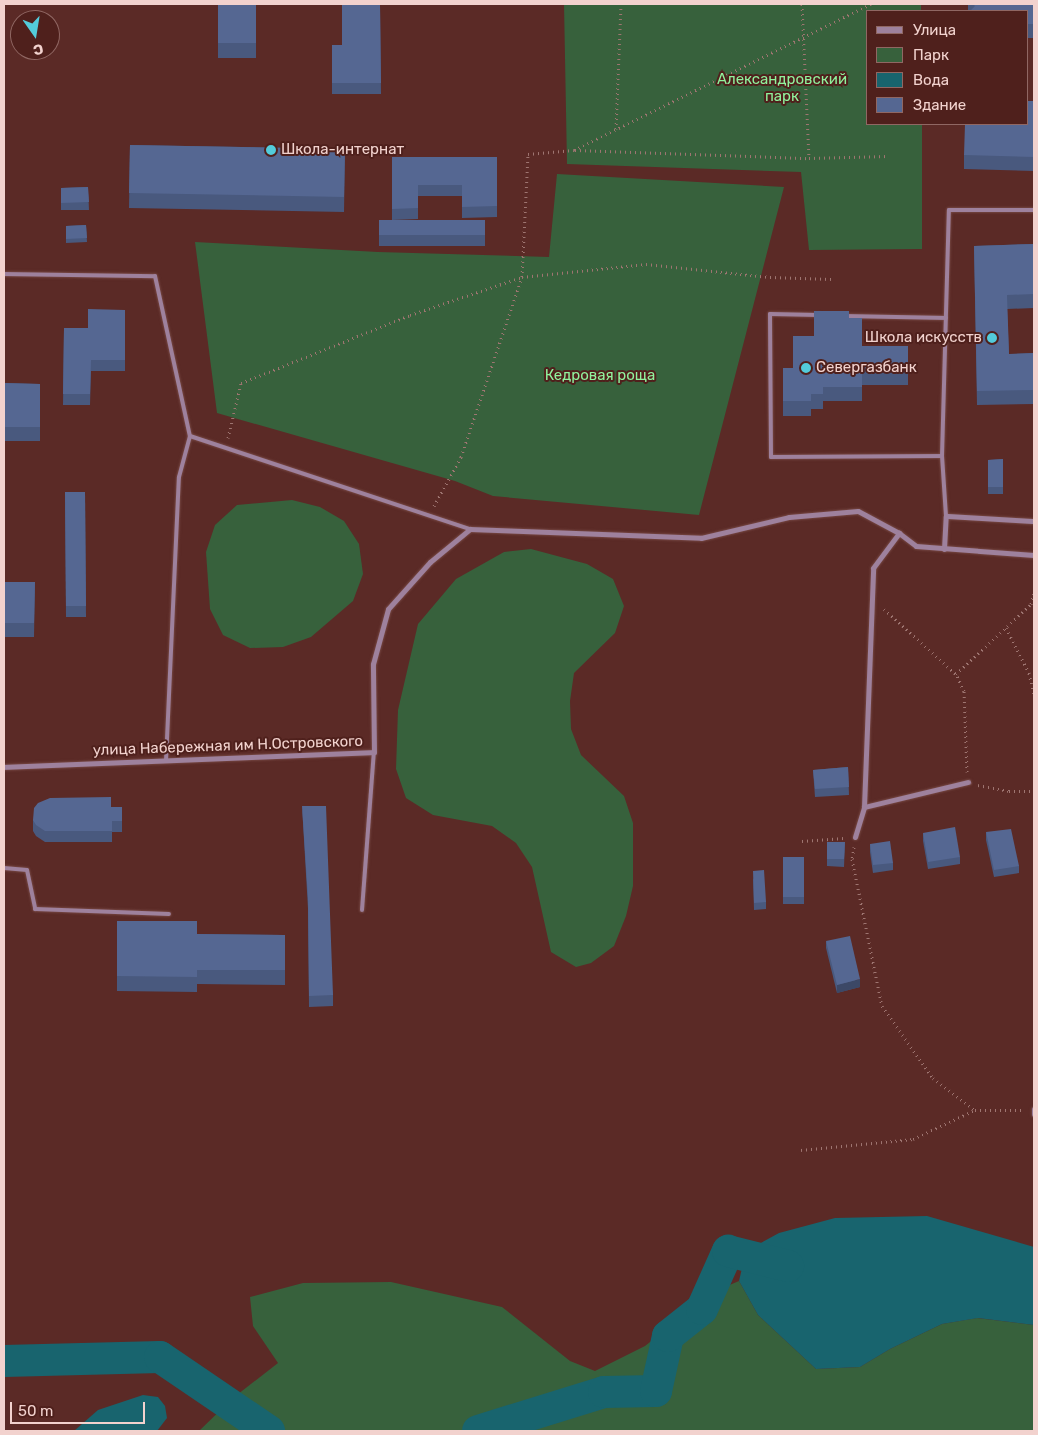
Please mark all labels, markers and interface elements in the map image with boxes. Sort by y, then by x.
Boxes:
north arrow [10,10,60,60]
legend [866,10,1028,125]
text: Улица [913,21,956,39]
text: С [32,40,45,59]
text: Парк [913,46,949,64]
park label: Александровский парк [717,70,847,105]
text: Вода [913,71,949,89]
text: Здание [913,96,966,114]
place label: Школа-интернат [281,141,404,159]
marker: Школа-интернат [265,144,277,156]
place label: Школа искусcтв [865,329,982,347]
marker: Школа искусcтв [986,332,998,344]
place label: Севергазбанк [816,359,917,377]
marker: Севергазбанк [800,362,812,374]
park label: Кедровая роща [545,367,655,385]
street label: улица Набережная им Н.Островского [93,732,363,760]
scale bar [12,1392,148,1424]
text: 50 m [18,1402,53,1420]

